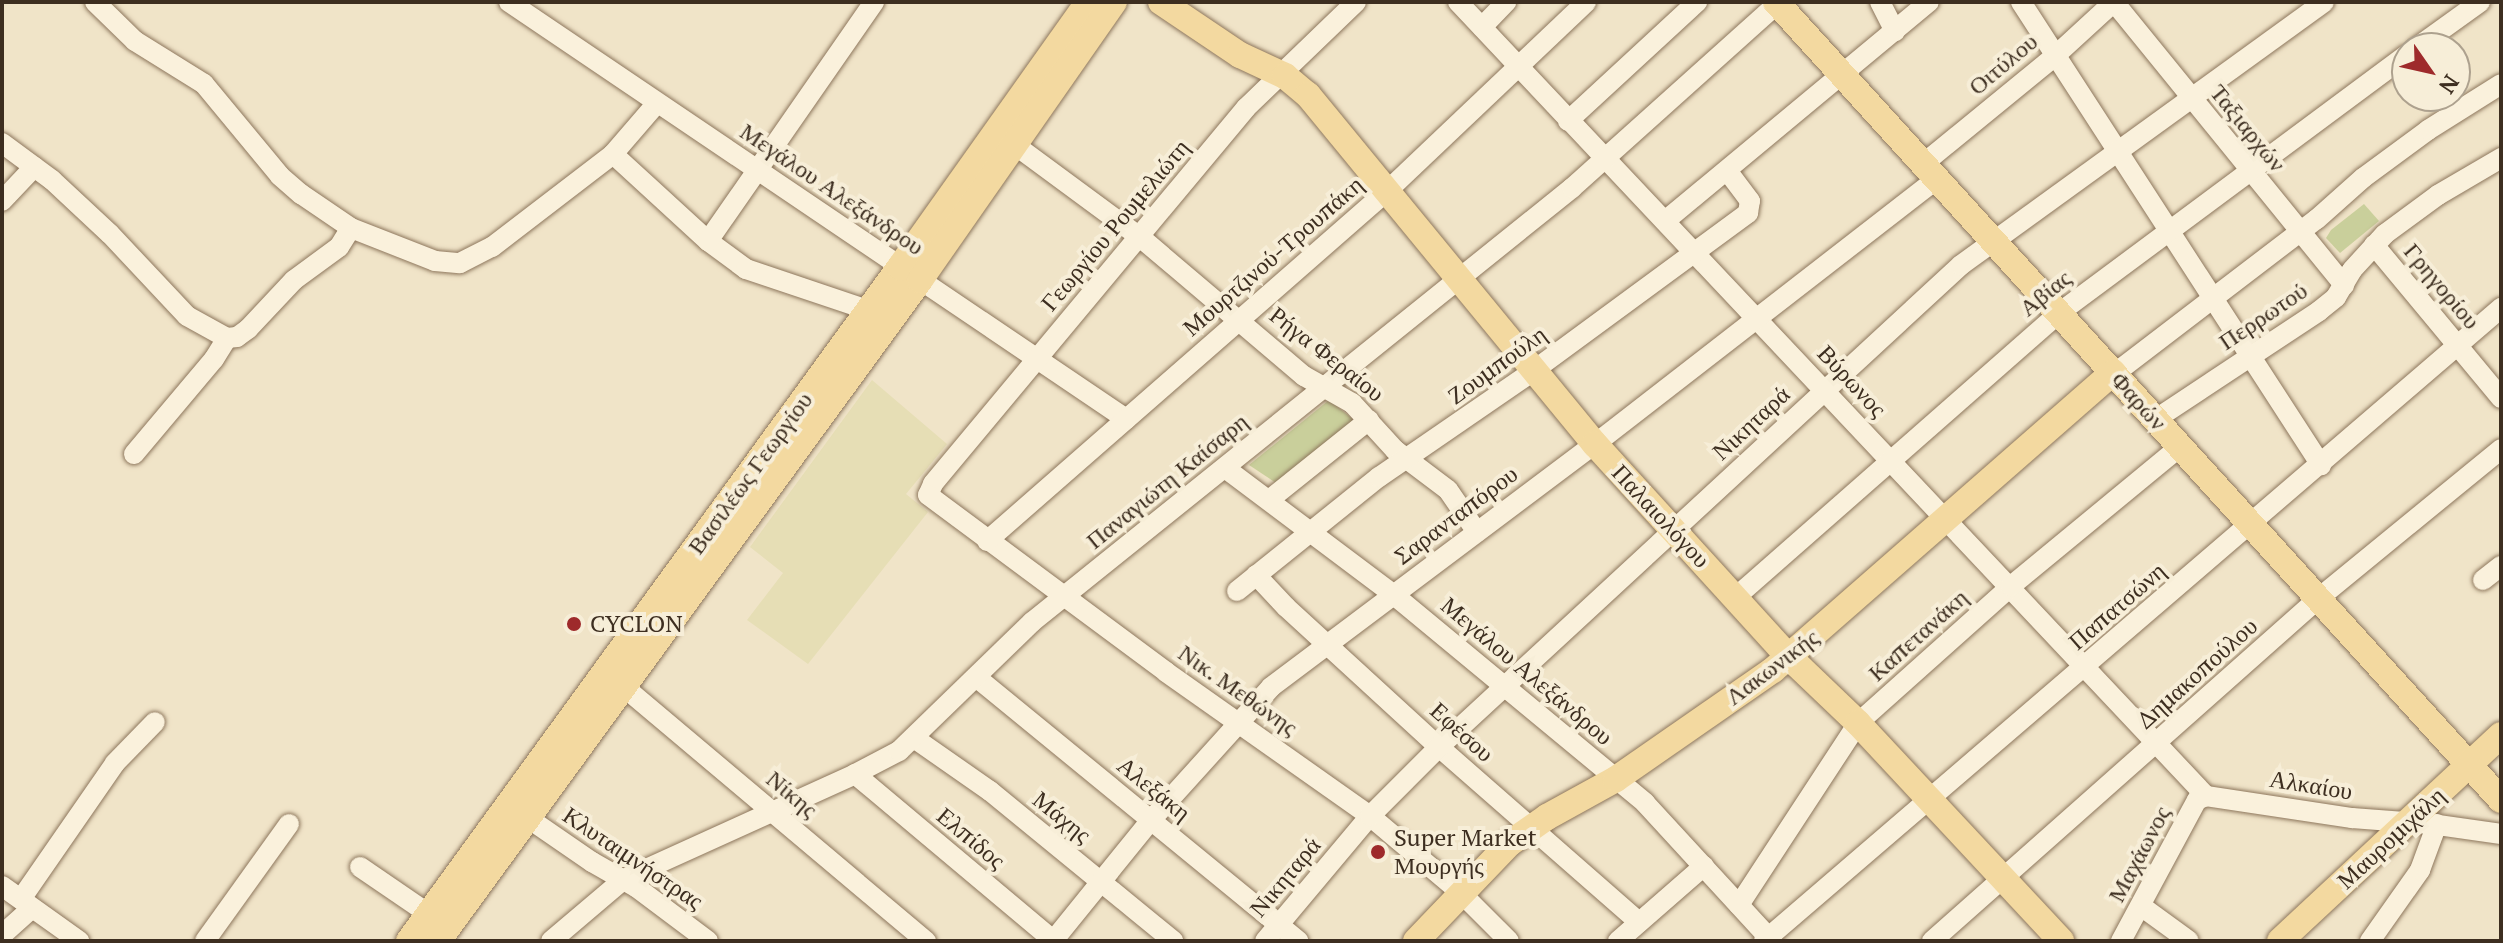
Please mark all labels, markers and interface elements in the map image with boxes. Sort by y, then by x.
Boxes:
street label: Οιτύλου [1963,27,2043,101]
north arrow [2391,32,2471,112]
text: N [2433,70,2466,100]
street label: Ταξιαρχών [2204,79,2292,177]
street label: Μεγάλου Αλεξάνδρου [735,117,929,261]
street label: Γεωργίου Ρουμελιώτη [1035,133,1195,317]
street label: Μουρτζινού-Τρουπάκη [1177,170,1369,342]
street label: Γρηγορίου [2398,237,2486,335]
street label: Αβίας [2013,264,2077,322]
street label: Περρωτού [2213,276,2313,356]
street label: Ρήγα Φεραίου [1264,300,1390,408]
street label: Ζουμπούλη [1442,320,1552,410]
street label: Βύρωνος [1811,339,1893,423]
street label: Φαρών [2105,366,2173,436]
street label: Νικηταρά [1706,380,1796,466]
street label: Βασιλέως Γεωργίου [681,386,819,560]
street label: Παναγιώτη Καίσαρη [1080,407,1254,555]
street label: Παλαιολόγου [1606,458,1716,574]
street label: Σαρανταπόρου [1389,459,1523,571]
street label: Παπατσώνη [2063,556,2171,656]
street label: Καπετανάκη [1862,583,1974,687]
street label: Μεγάλου Αλεξάνδρου [1435,591,1619,751]
place label: CYCLON [590,610,683,638]
street label: Δημακοπούλου [2131,611,2263,735]
marker: CYCLON [565,615,583,633]
street label: Λακωνικής [1720,623,1824,711]
street label: Νικ. Μεθώνης [1172,638,1304,742]
street label: Εφέσου [1424,696,1500,768]
street label: Αλεξάκη [1111,751,1197,827]
street label: Νίκης [761,764,823,824]
street label: Αλκαίου [2267,764,2355,806]
street label: Μαυρομιχάλη [2331,781,2451,895]
street label: Μάχης [1027,785,1097,849]
street label: Κλυταιμνήστρας [557,801,709,915]
street label: Ελπίδος [931,801,1011,875]
street label: Μαχάωνος [2102,801,2176,907]
place label: Super Market Μουργής [1394,824,1537,880]
street label: Νικηταρά [1243,831,1327,923]
marker: Super Market Μουργής [1369,843,1387,861]

